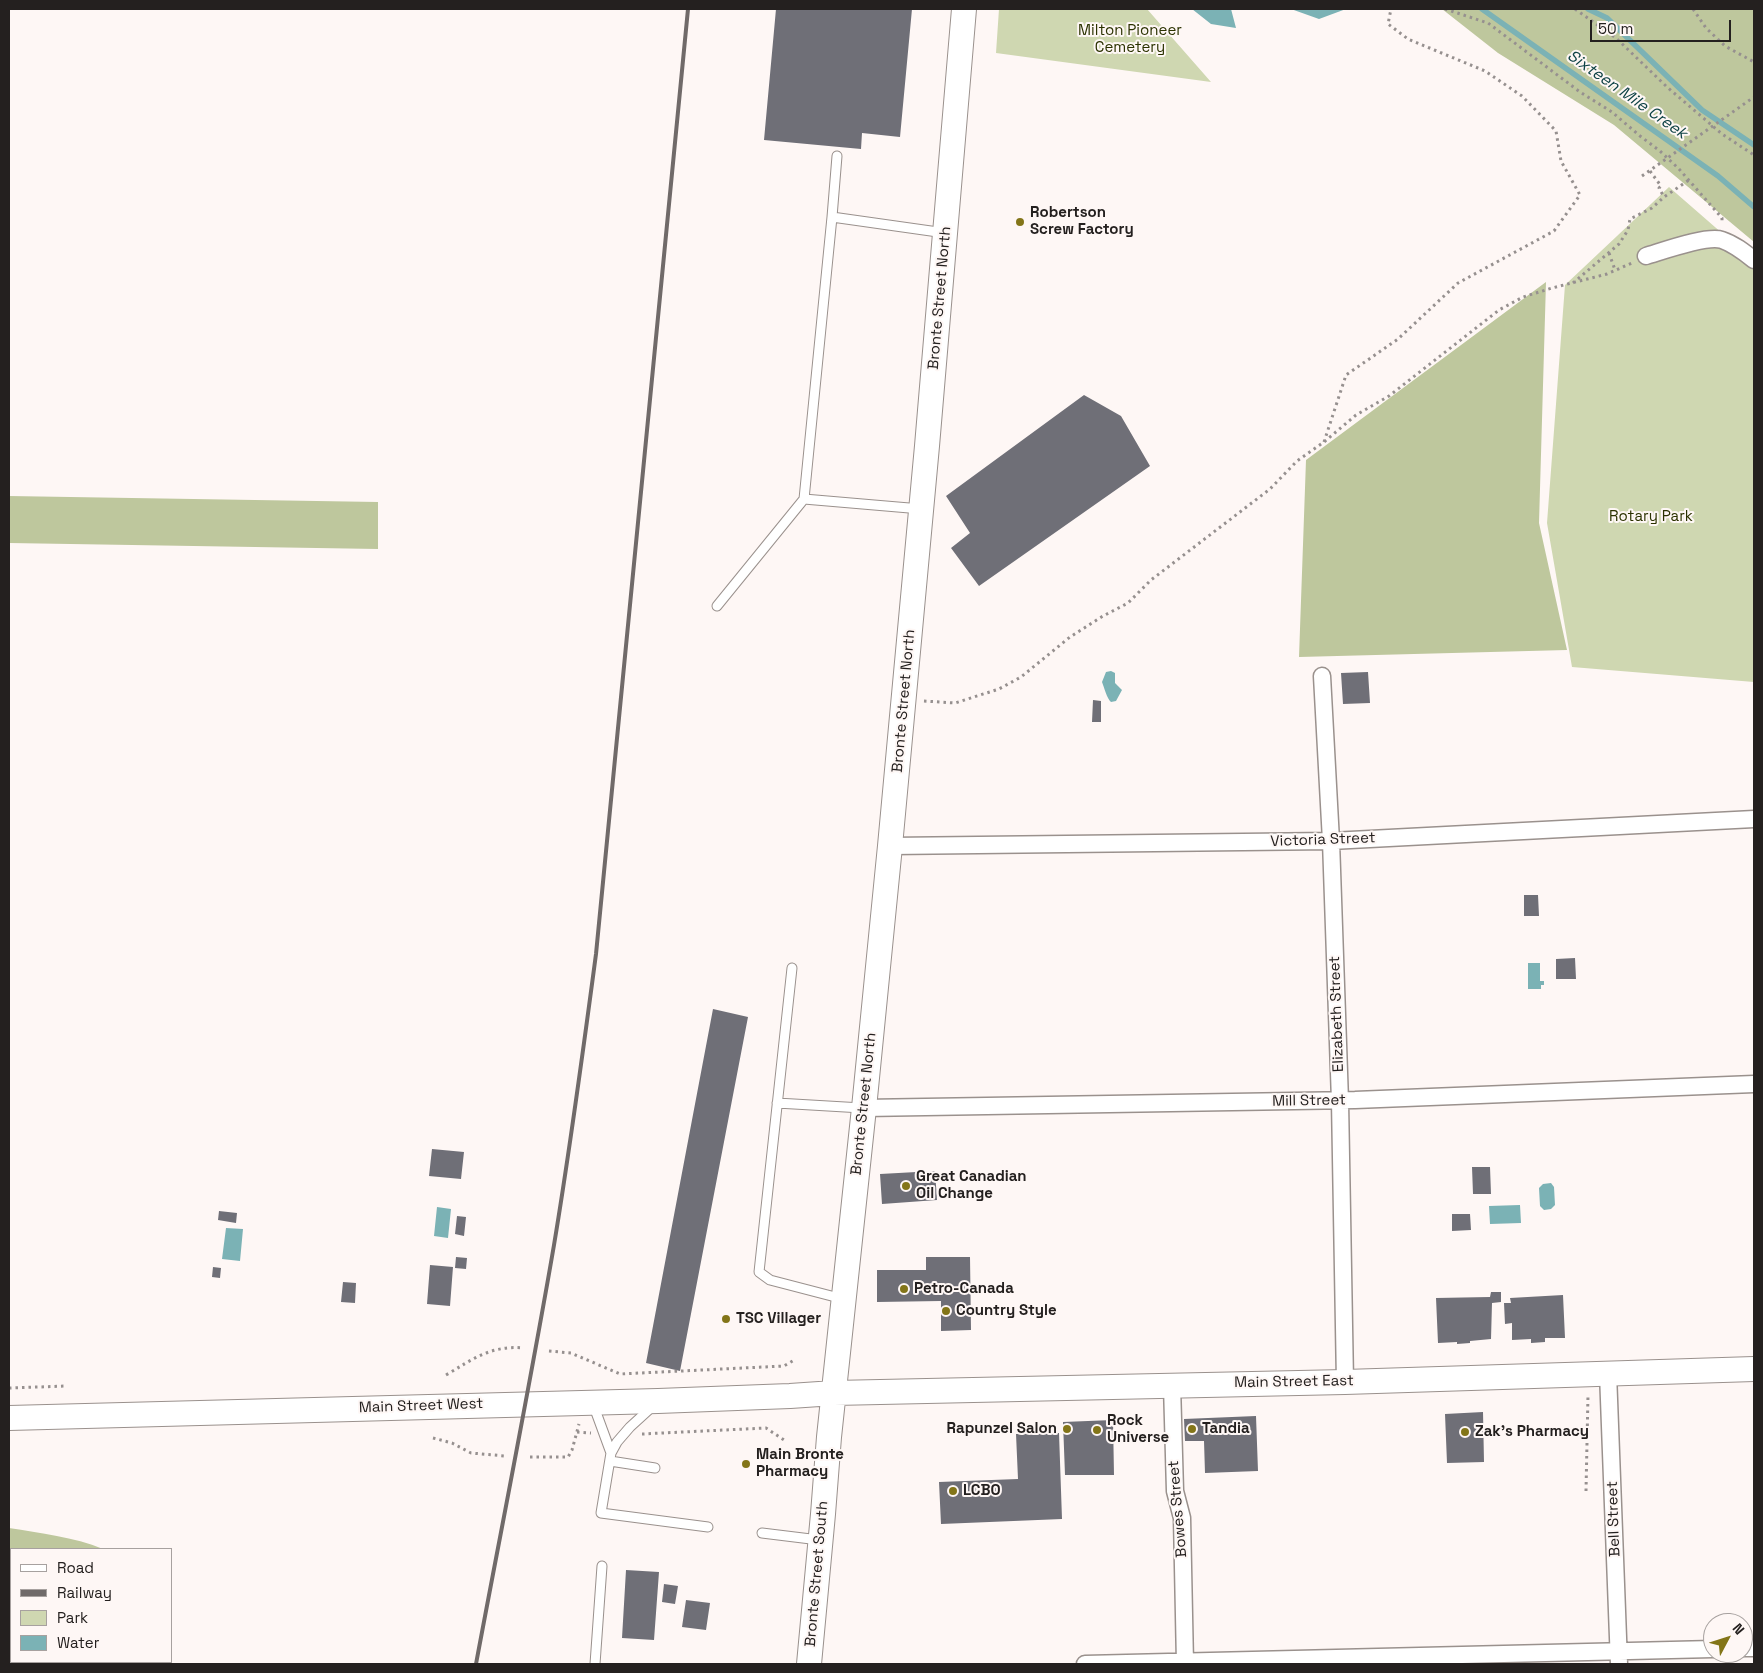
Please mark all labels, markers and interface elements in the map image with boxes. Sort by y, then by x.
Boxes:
scale bar [1593,10,1734,42]
text: 50 m [1598,19,1633,38]
park label: Milton Pioneer Cemetery [1078,22,1182,57]
water label: Sixteen Mile Creek [1563,46,1691,144]
place label: Robertson Screw Factory [1030,204,1134,239]
marker: Robertson Screw Factory [1014,216,1026,228]
street label: Bronte Street North [925,226,955,370]
park label: Rotary Park [1609,508,1693,526]
street label: Bronte Street North [889,629,919,773]
street label: Victoria Street [1270,829,1376,851]
street label: Elizabeth Street [1326,956,1348,1072]
street label: Bronte Street North [848,1032,880,1176]
street label: Mill Street [1272,1091,1346,1111]
place label: Great Canadian Oil Change [916,1168,1027,1203]
marker: Great Canadian Oil Change [900,1180,912,1192]
place label: Petro-Canada [914,1280,1014,1298]
marker: Petro-Canada [898,1283,910,1295]
place label: Country Style [956,1302,1057,1320]
marker: Country Style [940,1305,952,1317]
place label: TSC Villager [736,1310,821,1328]
marker: TSC Villager [720,1313,732,1325]
street label: Main Street East [1234,1372,1354,1392]
street label: Main Street West [358,1395,484,1417]
place label: Rock Universe [1107,1412,1169,1447]
place label: Rapunzel Salon [947,1420,1057,1438]
place label: Tandia [1202,1420,1250,1438]
marker: Rapunzel Salon [1061,1423,1073,1435]
marker: Tandia [1186,1423,1198,1435]
place label: Zak's Pharmacy [1475,1423,1589,1441]
marker: Rock Universe [1091,1424,1103,1436]
marker: Zak's Pharmacy [1459,1426,1471,1438]
place label: Main Bronte Pharmacy [756,1446,844,1481]
marker: Main Bronte Pharmacy [740,1458,752,1470]
street label: Bowes Street [1165,1460,1191,1558]
street label: Bell Street [1604,1481,1624,1557]
place label: LCBO [963,1482,1001,1500]
marker: LCBO [947,1485,959,1497]
street label: Bronte Street South [802,1500,832,1648]
legend [10,1548,172,1663]
text: Road [57,1558,94,1577]
text: Railway [57,1583,112,1602]
text: Park [57,1608,88,1627]
north arrow [1703,1613,1753,1663]
text: N [1729,1620,1749,1638]
text: Water [57,1633,99,1652]

